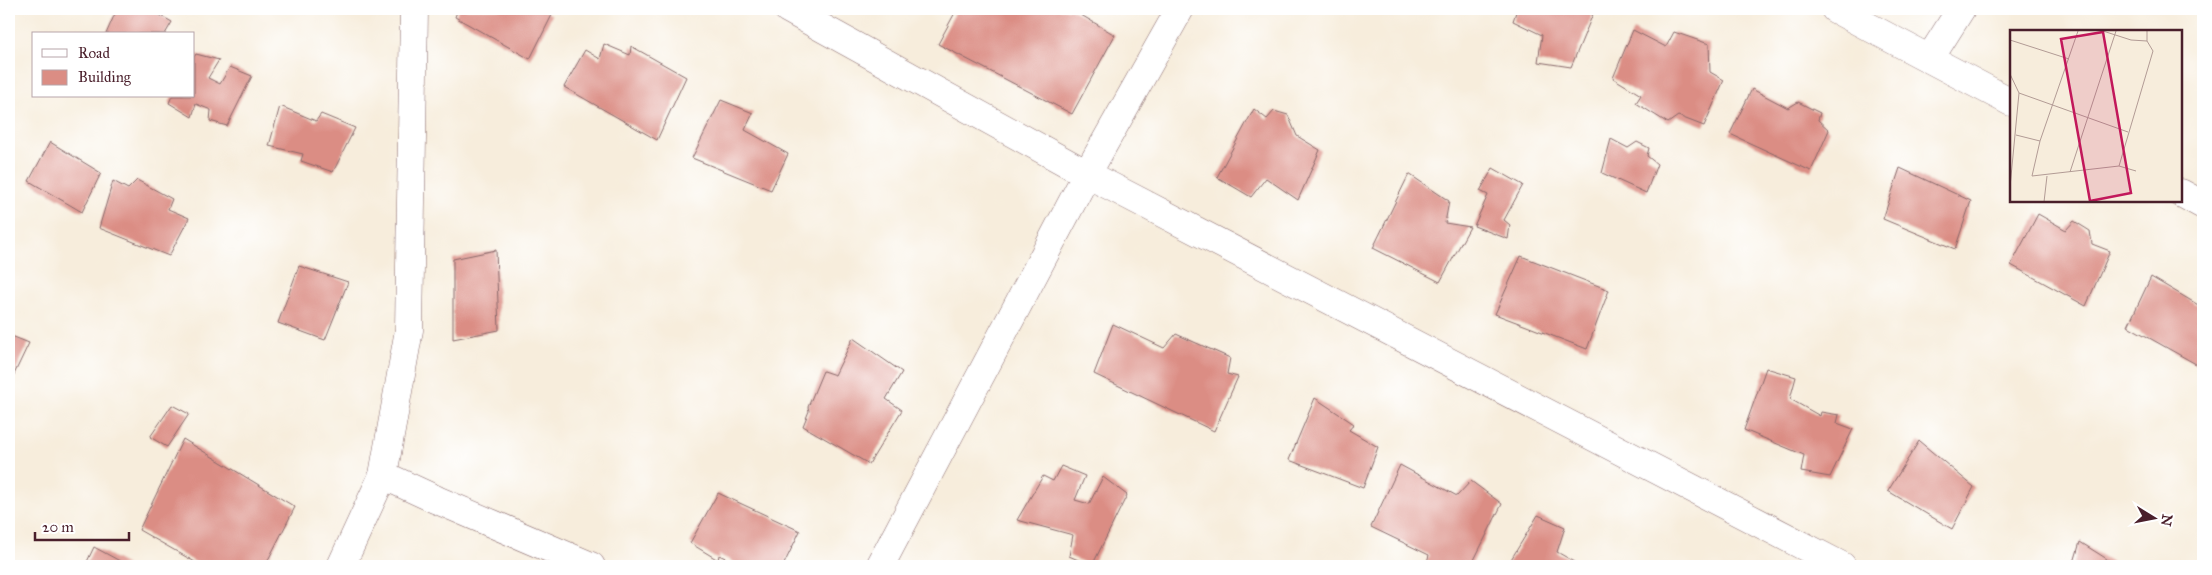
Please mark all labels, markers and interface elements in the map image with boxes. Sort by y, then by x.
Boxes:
inset map [2010,30,2182,202]
legend [32,32,195,98]
text: Road [78,44,110,62]
text: Building [78,68,132,86]
north arrow [2130,492,2180,542]
scale bar [35,510,129,542]
text: N [2157,513,2176,528]
text: 20 m [42,518,74,536]

